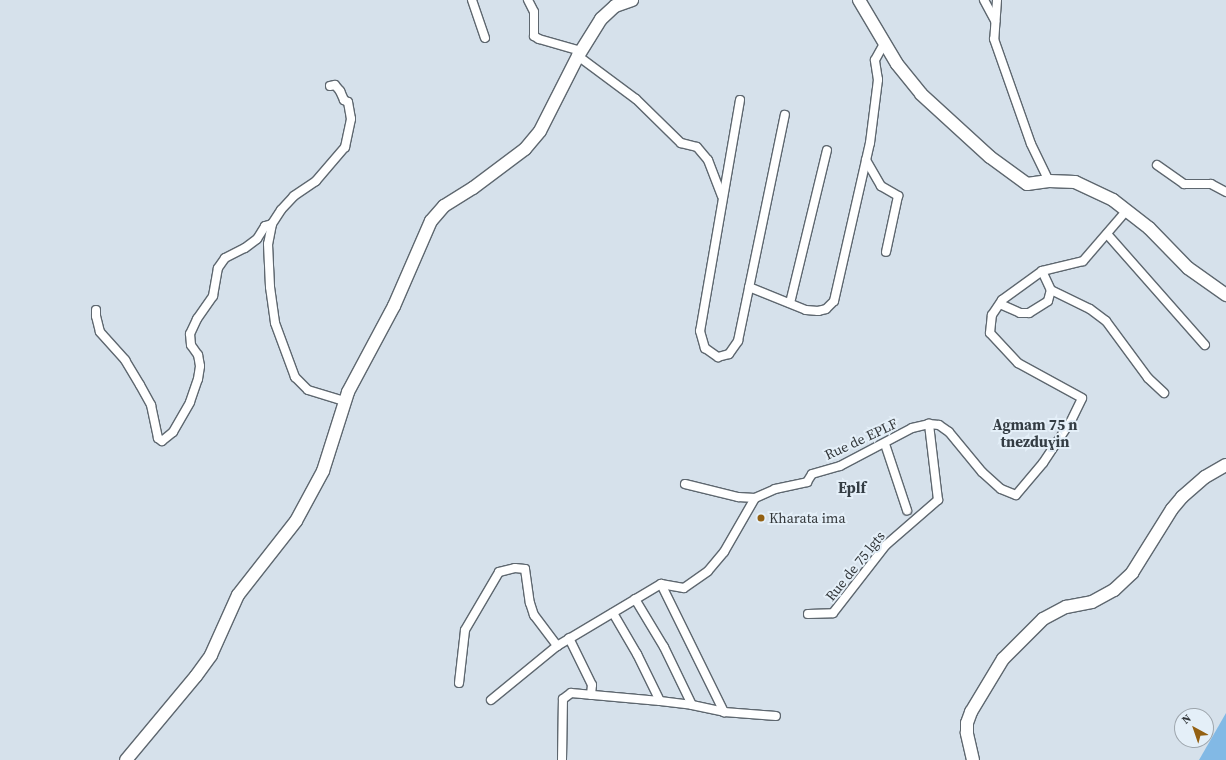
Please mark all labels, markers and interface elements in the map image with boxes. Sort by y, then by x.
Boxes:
street label: Rue de EPLF [822,415,900,463]
district label: Agmam 75 n tnezduɣin [992,415,1078,450]
district label: Eplf [838,479,866,497]
place label: Kharata ima [769,510,846,526]
marker: Kharata ima [756,513,766,523]
street label: Rue de 75 lgts [822,528,888,604]
north arrow [1174,708,1214,748]
text: N [1179,711,1194,728]

